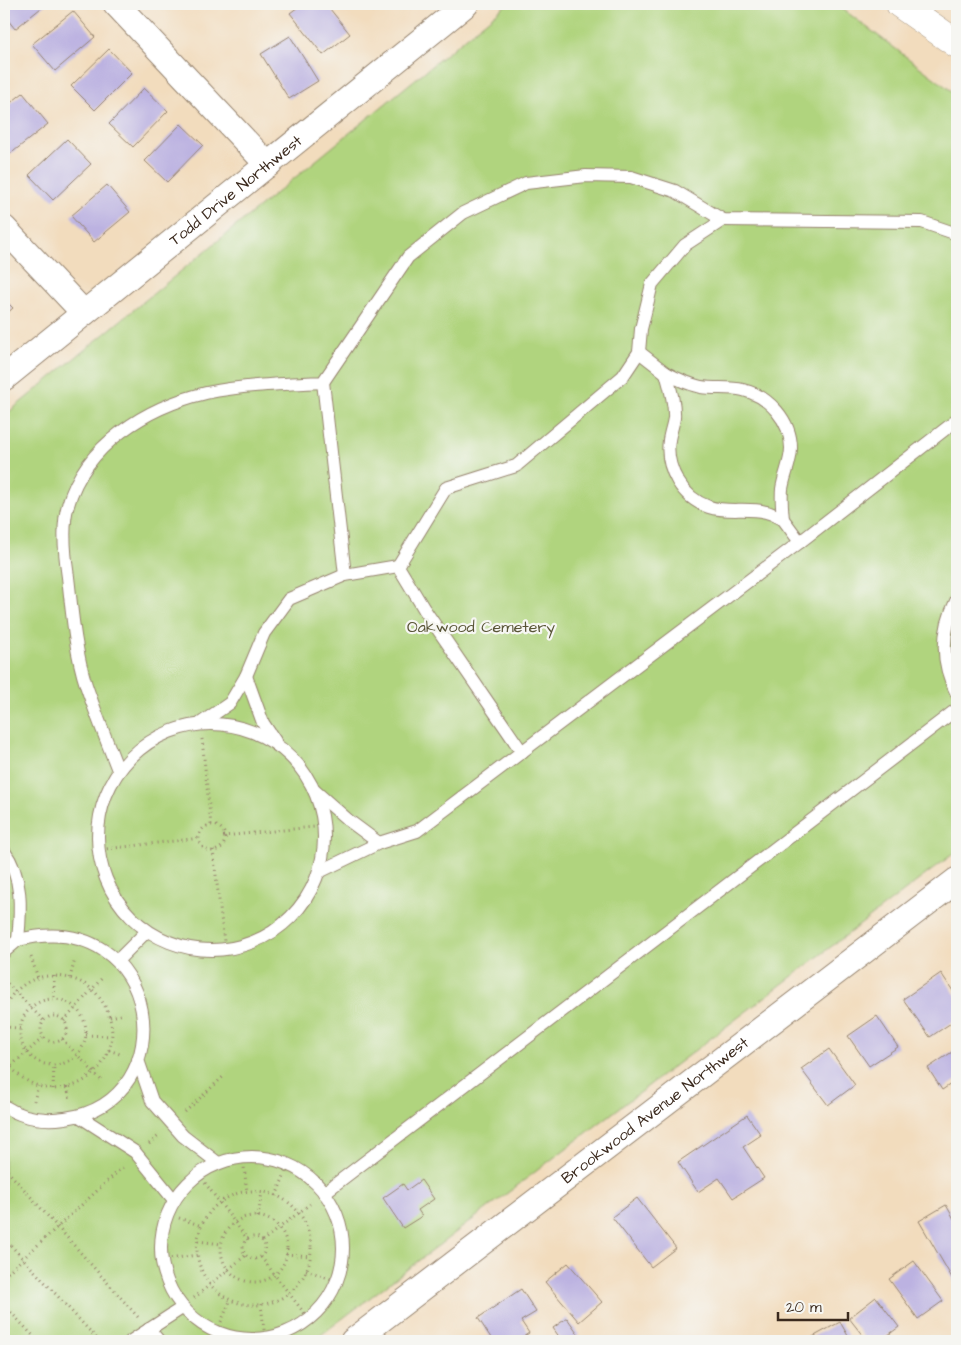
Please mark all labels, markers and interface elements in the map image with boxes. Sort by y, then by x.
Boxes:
street label: Todd Drive Northwest [165,130,307,251]
park label: Oakwood Cemetery [407,616,555,639]
street label: Brookwood Avenue Northwest [557,1032,754,1189]
scale bar [778,1290,848,1322]
text: 20 m [786,1297,822,1318]

